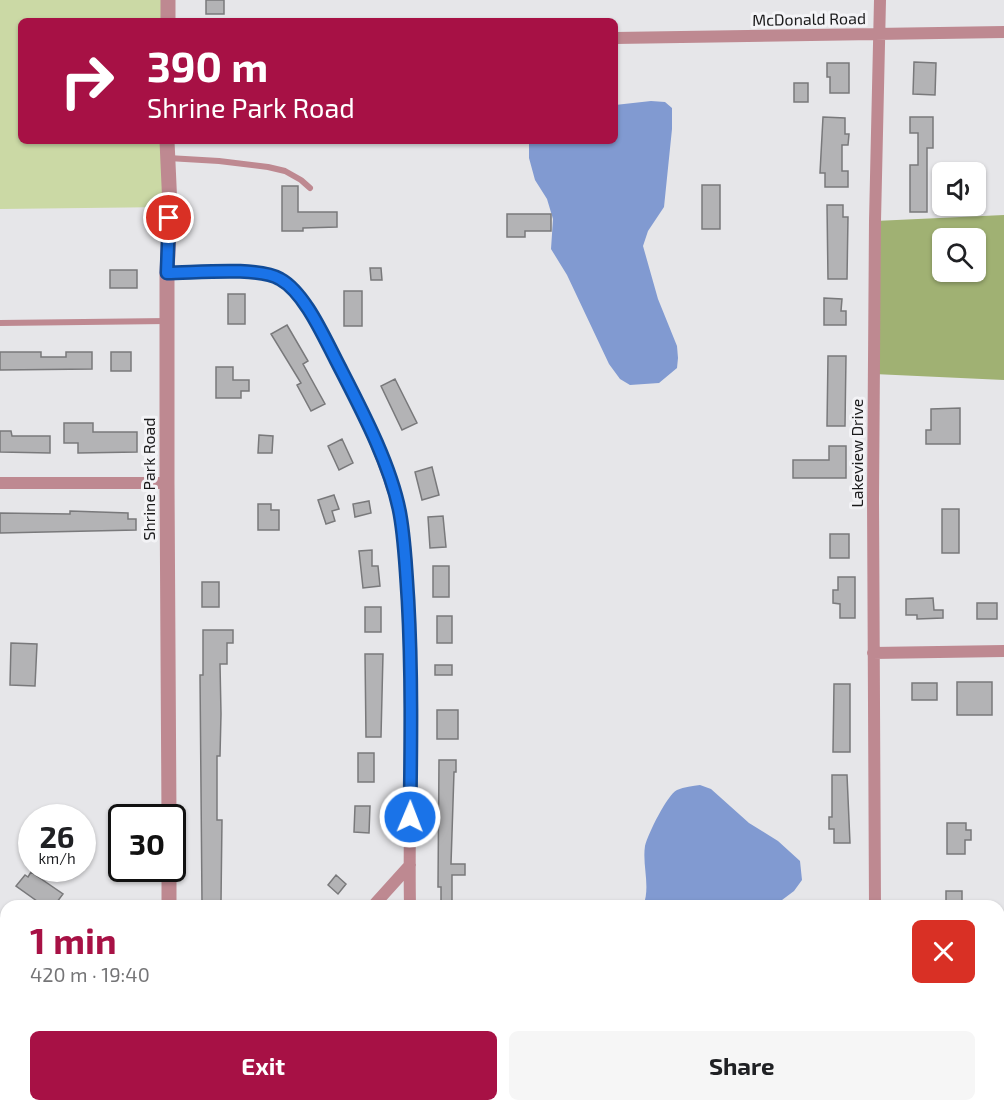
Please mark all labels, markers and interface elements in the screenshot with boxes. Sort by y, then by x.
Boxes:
street label: McDonald Road [752,8,866,29]
text: 390 m [147,40,268,90]
icon: right [48,42,126,120]
text: Shrine Park Road [147,91,355,123]
map controls [932,162,986,282]
button: sound [932,162,986,216]
pin [143,192,194,243]
icon: arrive [152,201,185,234]
button: search [932,228,986,282]
street label: Lakeview Drive [847,399,866,507]
street label: Shrine Park Road [139,417,158,541]
position arrow [378,785,442,849]
speed limit sign: 30 [108,804,186,882]
text: 26 [39,818,75,854]
text: km/h [38,849,76,867]
text: 1 min [30,918,117,961]
button: close [912,920,975,983]
text: 420 m · 19:40 [30,962,150,986]
button: Exit [30,1031,497,1100]
button: Share [509,1031,975,1100]

